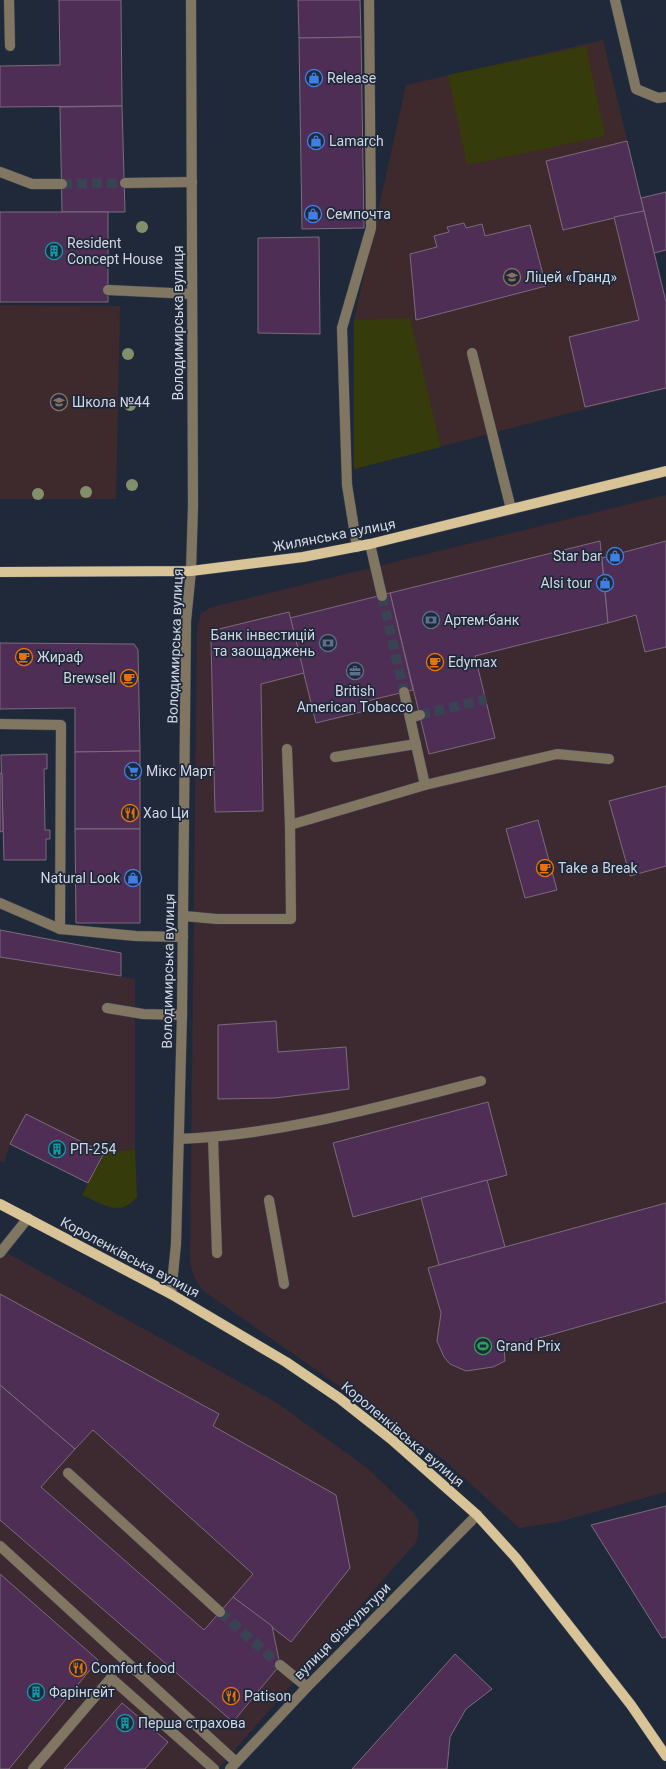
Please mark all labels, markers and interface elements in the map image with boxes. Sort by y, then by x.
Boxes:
shop icon: Release [304,68,324,88]
place label: Release [327,70,376,86]
shop icon: Lamarch [306,131,326,151]
place label: Lamarch [329,133,384,149]
shop icon: Семпочта [303,204,323,224]
place label: Семпочта [326,206,391,222]
place label: Resident Concept House [67,235,163,267]
building icon: Resident Concept House [44,241,64,261]
street label: Володимирська вулиця [170,245,186,401]
school or university icon: Ліцей «Гранд» [502,267,522,287]
place label: Ліцей «Гранд» [525,269,618,285]
school or university icon: Школа №44 [49,392,69,412]
place label: Школа №44 [72,394,150,410]
street label: Жилянська вулиця [271,515,397,555]
shop icon: Star bar [605,546,625,566]
place label: Star bar [553,548,602,564]
street label: Володимирська вулиця [164,568,186,724]
shop icon: Alsi tour [595,573,615,593]
place label: Alsi tour [540,575,592,591]
bank icon: Артем-банк [421,610,441,630]
place label: Артем-банк [444,612,520,628]
place label: Банк інвестицій та заощаджень [211,627,315,659]
bank icon: Банк інвестицій та заощаджень [318,633,338,653]
cafe icon: Жираф [14,647,34,667]
place label: Жираф [37,649,83,665]
cafe icon: Edymax [425,652,445,672]
place label: Edymax [448,654,497,670]
office icon: British American Tobacco [345,661,365,681]
cafe icon: Brewsell [119,668,139,688]
place label: Brewsell [63,670,116,686]
place label: British American Tobacco [297,683,413,715]
supermarket icon: Мікс Март [123,761,143,781]
place label: Мікс Март [146,763,214,779]
restaurant icon: Хао Ци [120,803,140,823]
place label: Хао Ци [143,805,189,821]
cafe icon: Take a Break [535,858,555,878]
place label: Take a Break [558,860,639,876]
shop icon: Natural Look [123,868,143,888]
place label: Natural Look [41,870,121,886]
street label: Володимирська вулиця [159,893,177,1049]
building icon: РП-254 [47,1139,67,1159]
place label: РП-254 [70,1141,116,1157]
street label: Короленківська вулиця [58,1214,202,1300]
sports icon: Grand Prix [473,1336,493,1356]
place label: Grand Prix [496,1338,561,1354]
street label: Короленківська вулиця [338,1378,468,1490]
street label: вулиця Фізкультури [290,1579,394,1683]
restaurant icon: Comfort food [68,1658,88,1678]
place label: Comfort food [91,1660,175,1676]
building icon: Фарінгейт [26,1682,46,1702]
place label: Фарінгейт [49,1684,115,1700]
restaurant icon: Patison [221,1686,241,1706]
place label: Patison [244,1688,291,1704]
building icon: Перша страхова [115,1713,135,1733]
place label: Перша страхова [138,1715,246,1731]

